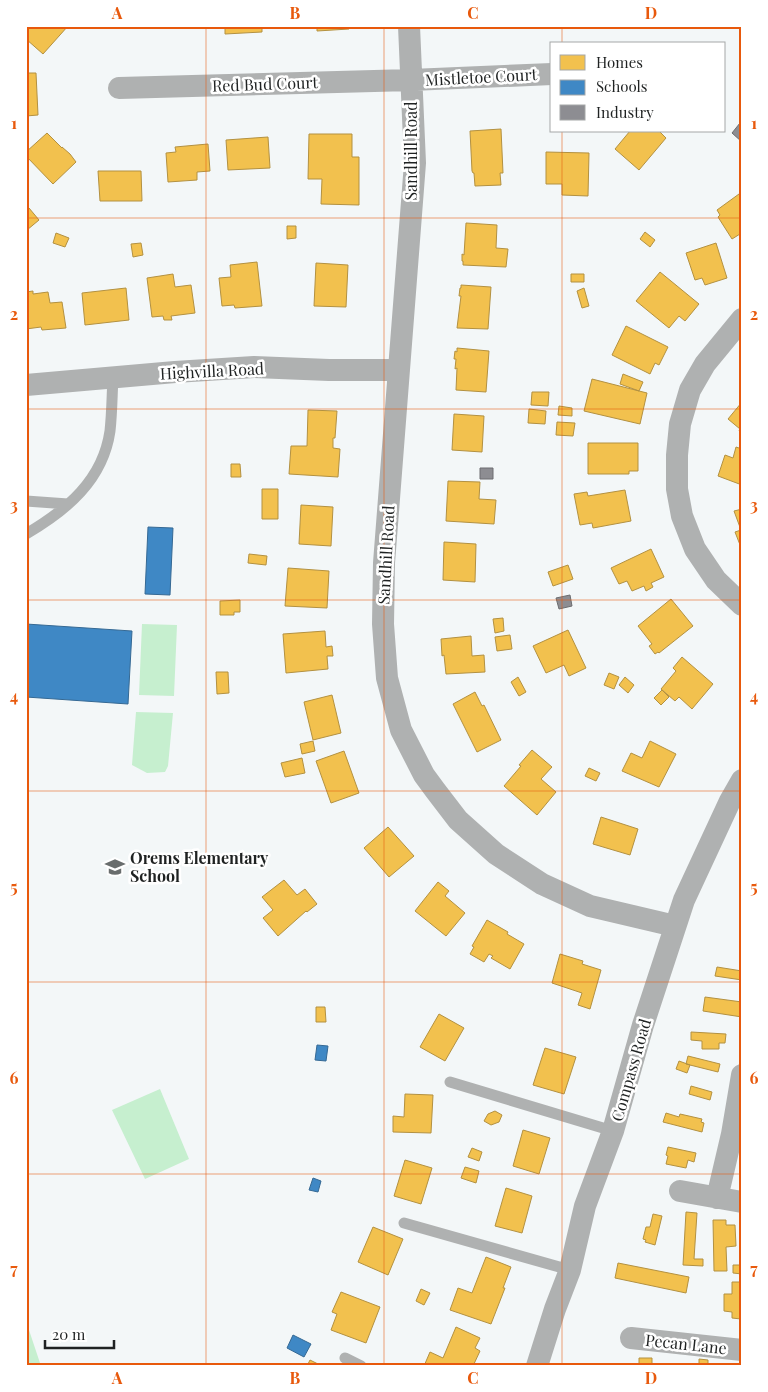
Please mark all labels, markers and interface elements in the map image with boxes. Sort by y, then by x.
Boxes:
text: A [111,2,123,23]
text: B [290,2,301,23]
text: C [467,2,479,23]
text: D [645,2,657,23]
legend [550,42,726,132]
text: Homes [596,52,643,72]
street label: Mistletoe Court [424,63,538,90]
street label: Red Bud Court [212,71,319,96]
text: Schools [596,76,648,96]
street label: Sandhill Road [400,101,421,201]
text: Industry [596,102,654,122]
text: 1 [11,112,17,133]
text: 1 [751,112,757,133]
text: 2 [10,303,18,324]
text: 2 [750,303,758,324]
street label: Highvilla Road [159,357,265,384]
text: 3 [10,494,18,515]
text: 3 [750,494,758,515]
street label: Sandhill Road [372,505,399,605]
text: 4 [10,685,18,706]
text: 4 [750,685,758,706]
place label: Orems Elementary School [130,847,269,886]
school or university icon: Orems Elementary School [104,856,126,878]
text: 5 [10,876,18,897]
text: 5 [750,876,758,897]
street label: Compass Road [606,1016,655,1124]
text: 6 [10,1067,19,1088]
text: 6 [750,1067,759,1088]
text: 7 [10,1258,18,1279]
text: 7 [750,1258,758,1279]
scale bar [45,1317,114,1349]
text: 20 m [52,1324,86,1344]
street label: Pecan Lane [644,1329,728,1358]
text: A [111,1367,123,1388]
text: B [290,1367,301,1388]
text: C [467,1367,479,1388]
text: D [645,1367,657,1388]

